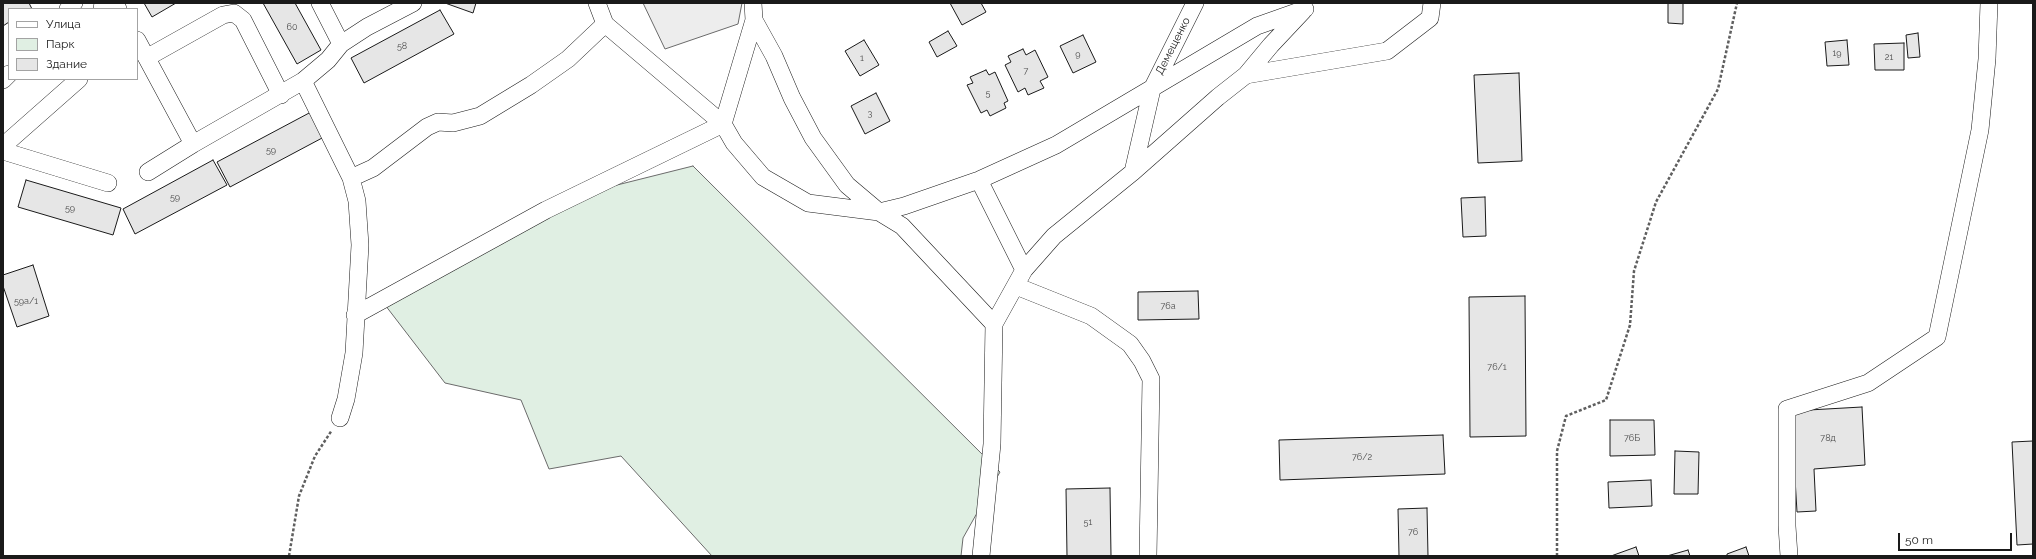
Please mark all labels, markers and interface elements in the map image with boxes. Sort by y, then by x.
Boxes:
legend [8,8,138,80]
street label: Демещенко [1153,15,1193,77]
text: Улица [46,17,81,31]
house number: 60 [287,22,297,32]
text: Парк [46,37,75,51]
house number: 58 [397,41,407,51]
house number: 19 [1832,48,1842,58]
house number: 9 [1075,49,1081,59]
house number: 21 [1885,52,1893,62]
house number: 1 [860,53,864,63]
text: Здание [46,57,87,71]
house number: 7 [1024,66,1028,76]
house number: 5 [986,88,990,98]
house number: 3 [868,108,872,118]
house number: 59 [266,145,276,155]
house number: 59 [170,192,180,202]
house number: 59 [65,203,75,213]
house number: 59а/1 [14,296,38,306]
house number: 76а [1160,301,1176,311]
house number: 76/1 [1487,362,1507,372]
house number: 76Б [1624,433,1640,443]
house number: 78д [1820,433,1836,443]
house number: 76/2 [1352,452,1372,462]
house number: 51 [1084,517,1092,527]
scale bar [1900,525,2014,551]
house number: 76 [1408,527,1418,537]
text: 50 m [1905,533,1933,547]

